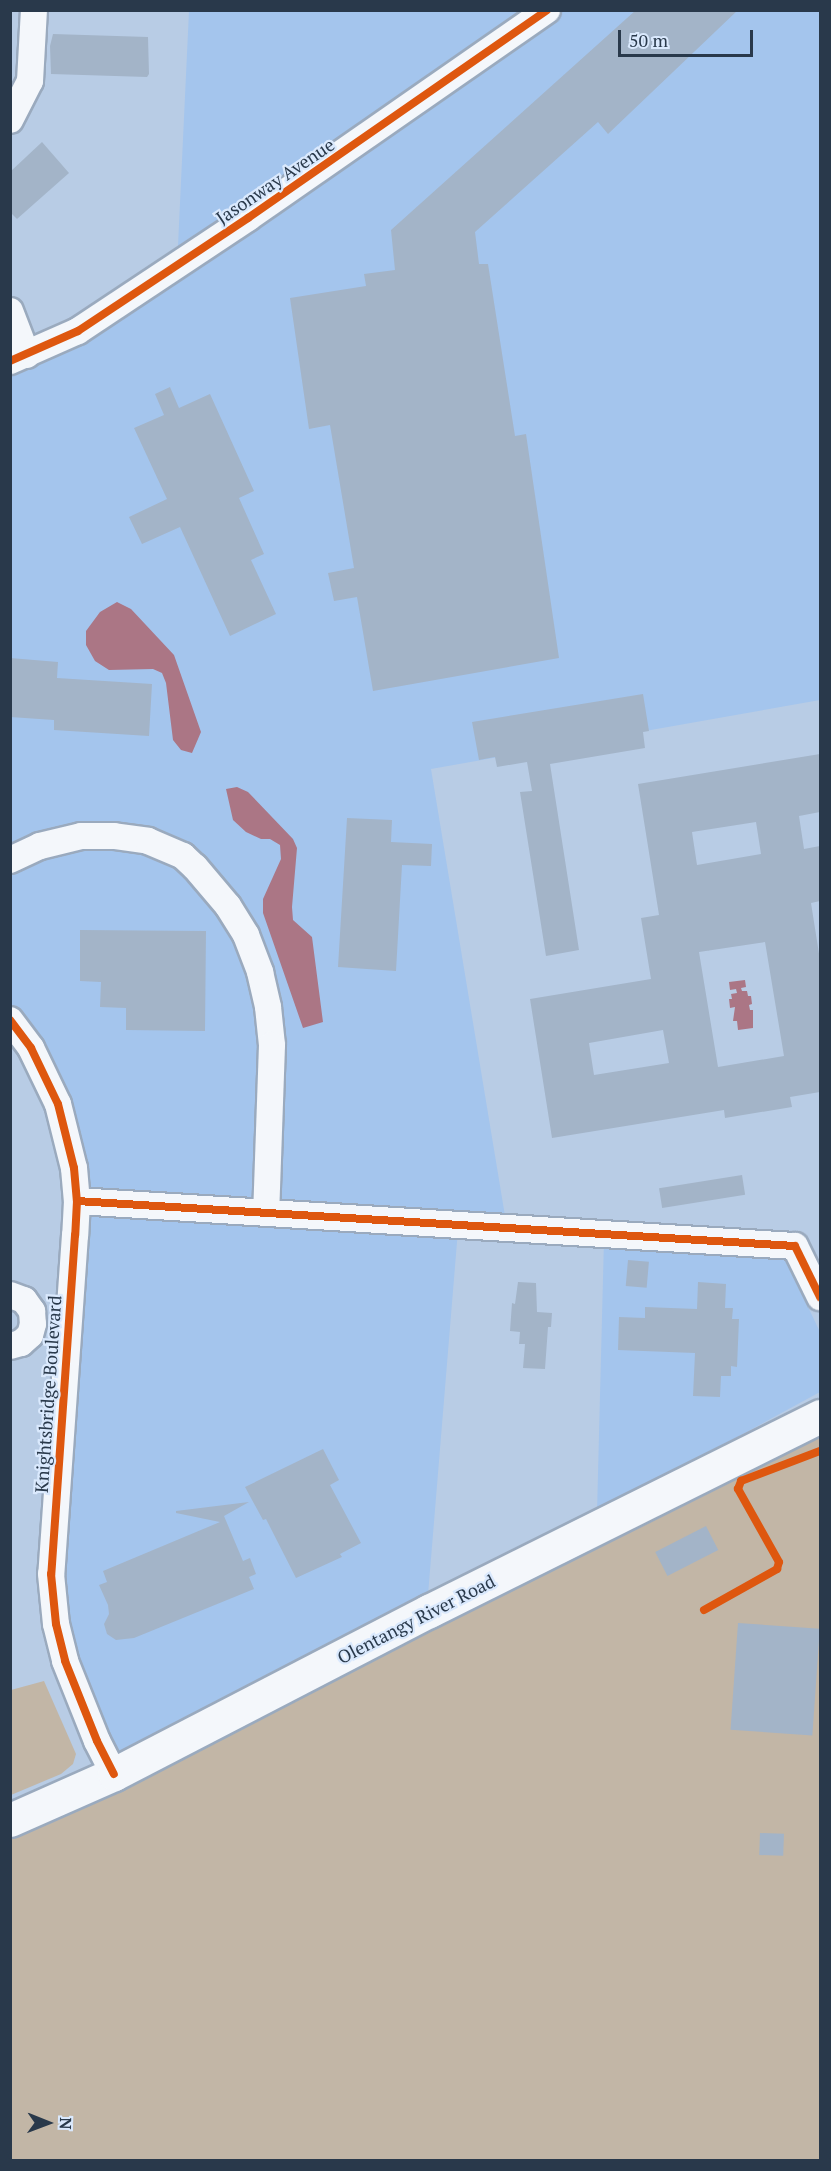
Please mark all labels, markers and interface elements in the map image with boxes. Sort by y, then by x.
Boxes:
scale bar [621,18,756,56]
text: 50 m [629,28,668,52]
street label: Jasonway Avenue [212,133,338,229]
street label: Knightsbridge Boulevard [30,1295,66,1493]
street label: Olentangy River Road [334,1570,498,1668]
north arrow [18,2093,78,2153]
text: N [55,2117,77,2130]

